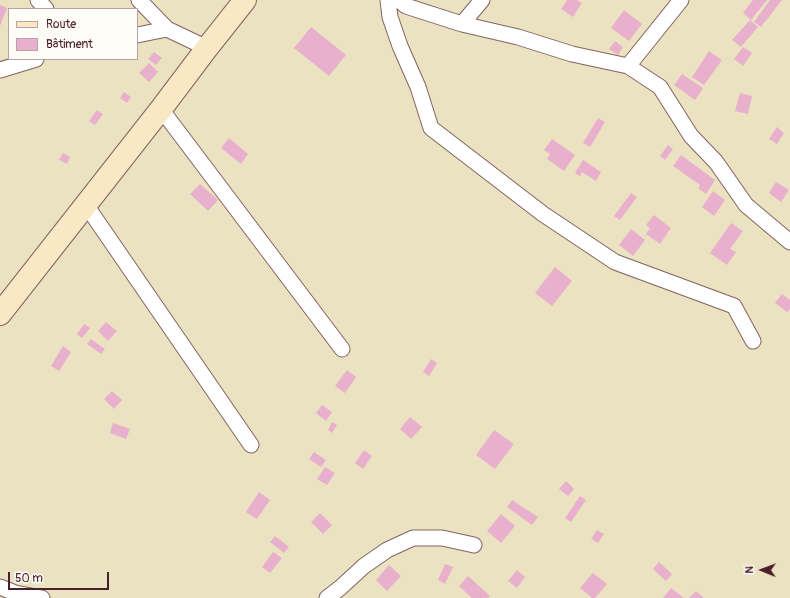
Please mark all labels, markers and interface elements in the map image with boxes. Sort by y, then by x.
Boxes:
legend [8,8,138,60]
text: Route [46,17,76,32]
text: Bâtiment [46,37,93,52]
north arrow [742,550,782,590]
scale bar [10,564,111,590]
text: N [743,566,756,574]
text: 50 m [15,571,43,586]

